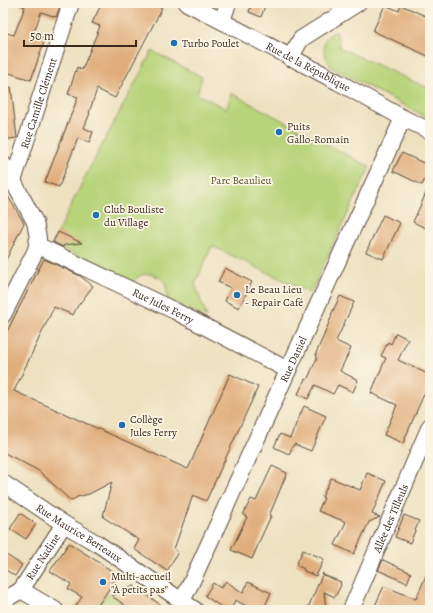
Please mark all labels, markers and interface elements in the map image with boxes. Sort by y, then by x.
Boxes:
scale bar [24,22,136,48]
text: 50 m [30,28,54,44]
place label: Turbo Poulet [182,36,240,51]
marker: Turbo Poulet [169,38,179,48]
street label: Rue de la République [263,39,353,96]
street label: Rue Camille Clément [17,56,61,150]
place label: Puits Gallo-Romain [287,119,349,147]
marker: Puits Gallo-Romain [274,127,284,137]
park label: Parc Beaulieu [210,173,272,188]
place label: Club Bouliste du Village [104,202,164,230]
marker: Club Bouliste du Village [91,210,101,220]
place label: Le Beau Lieu - Repair Café [245,282,303,310]
street label: Rue Jules Ferry [130,285,196,328]
marker: Le Beau Lieu - Repair Café [232,290,242,300]
street label: Rue Daniel [276,334,311,385]
place label: Collège Jules Ferry [130,412,177,440]
marker: Collège Jules Ferry [117,420,127,430]
street label: Allée des Tilleuls [369,482,412,556]
street label: Rue Maurice Berteaux [33,500,125,567]
street label: Rue Nadine [23,531,64,583]
place label: Multi-accueil "À petits pas" [111,569,171,597]
marker: Multi-accueil "À petits pas" [98,577,108,587]

